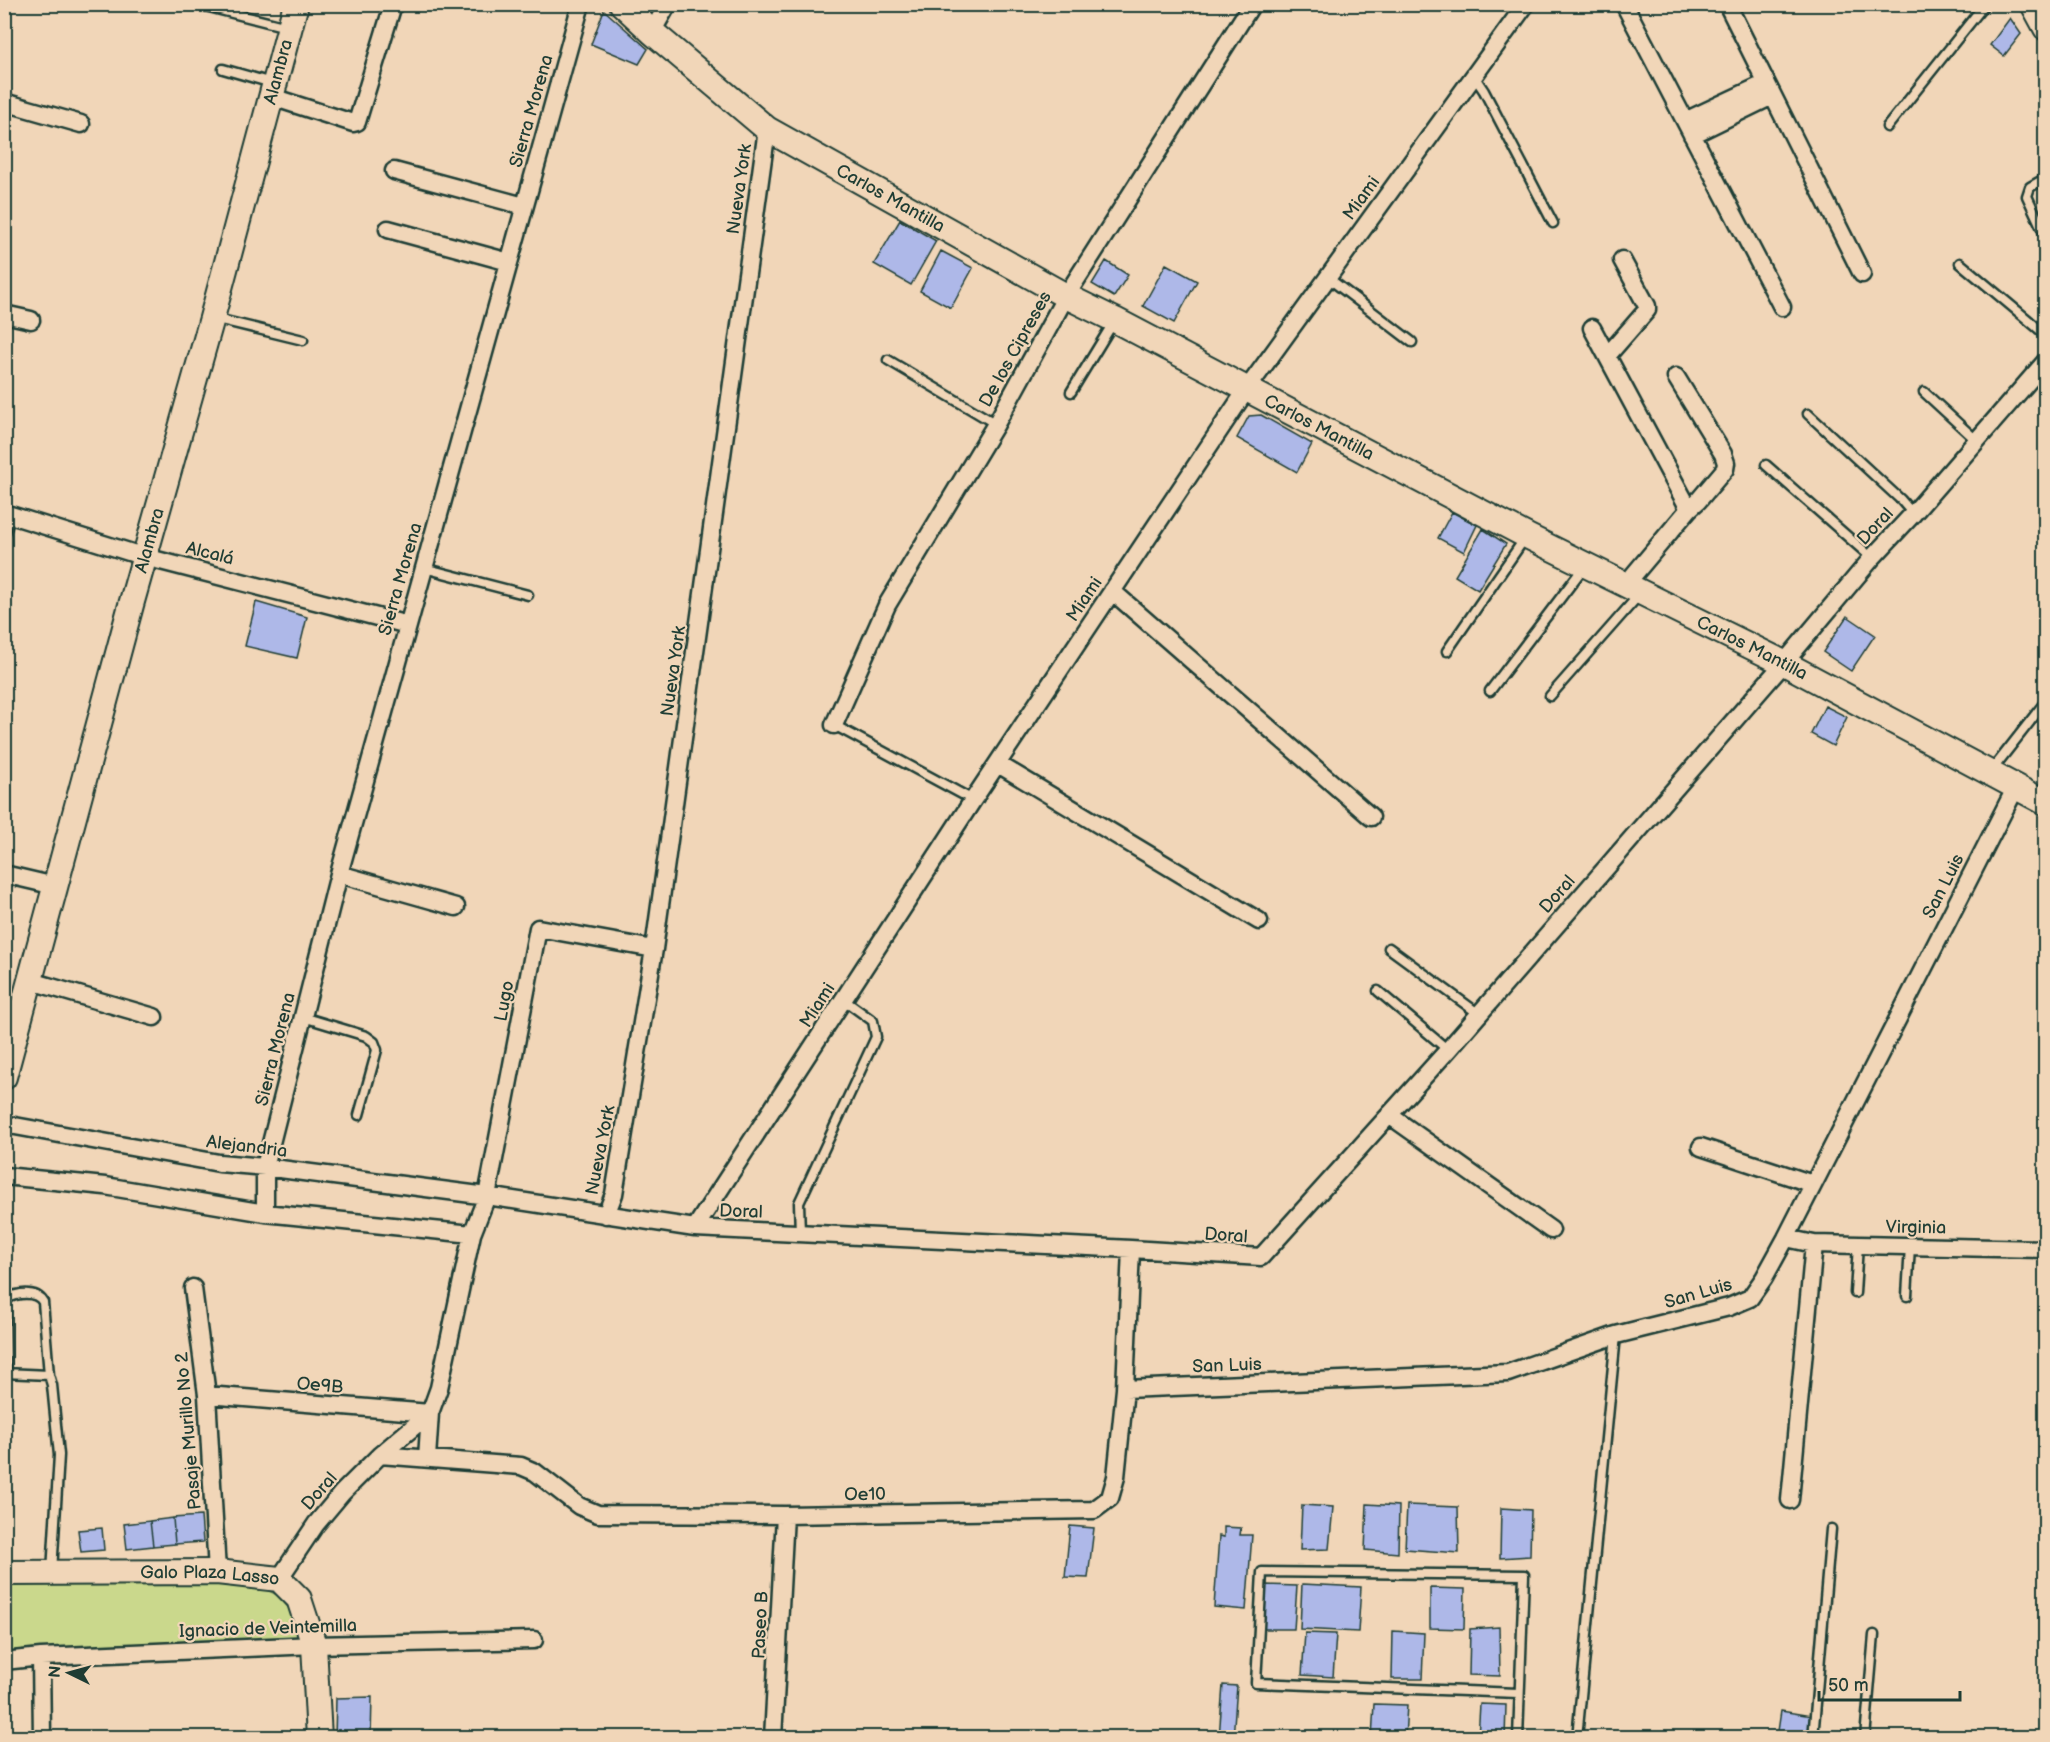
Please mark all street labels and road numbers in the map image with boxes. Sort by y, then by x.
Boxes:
street label: Alambra [260,37,297,107]
street label: Sierra Morena [505,52,558,170]
street label: Nueva York [723,142,756,236]
street label: Carlos Mantilla [832,160,948,237]
street label: Miami [1338,172,1384,224]
street label: De los Cipreses [975,288,1056,411]
street label: Carlos Mantilla [1260,390,1377,465]
street label: Doral [1853,503,1898,549]
street label: Alambra [131,506,169,575]
street label: Sierra Morena [374,520,427,638]
street label: Alcalá [184,537,236,570]
street label: Miami [1062,573,1107,625]
street label: Carlos Mantilla [1693,612,1811,685]
street label: Nueva York [657,624,690,718]
street label: San Luis [1918,850,1969,922]
street label: Doral [1535,871,1580,918]
street label: Lugo [490,979,519,1023]
street label: Miami [795,979,840,1032]
street label: Sierra Morena [251,990,300,1108]
street label: Nueva York [582,1103,620,1197]
street label: Alejandria [205,1131,289,1162]
street label: Doral [719,1200,763,1223]
street label: Virginia [1886,1216,1946,1239]
street label: Doral [1204,1224,1248,1247]
street label: San Luis [1662,1274,1735,1313]
street label: Pasaje Murillo No 2 [171,1351,206,1511]
street label: San Luis [1192,1354,1262,1377]
street label: Oe9B [296,1373,344,1398]
street label: Doral [297,1468,342,1515]
street label: Oe10 [844,1484,886,1505]
street label: Galo Plaza Lasso [140,1562,281,1590]
street label: Paseo B [748,1591,773,1659]
street label: Ignacio de Veintemilla [179,1615,357,1642]

